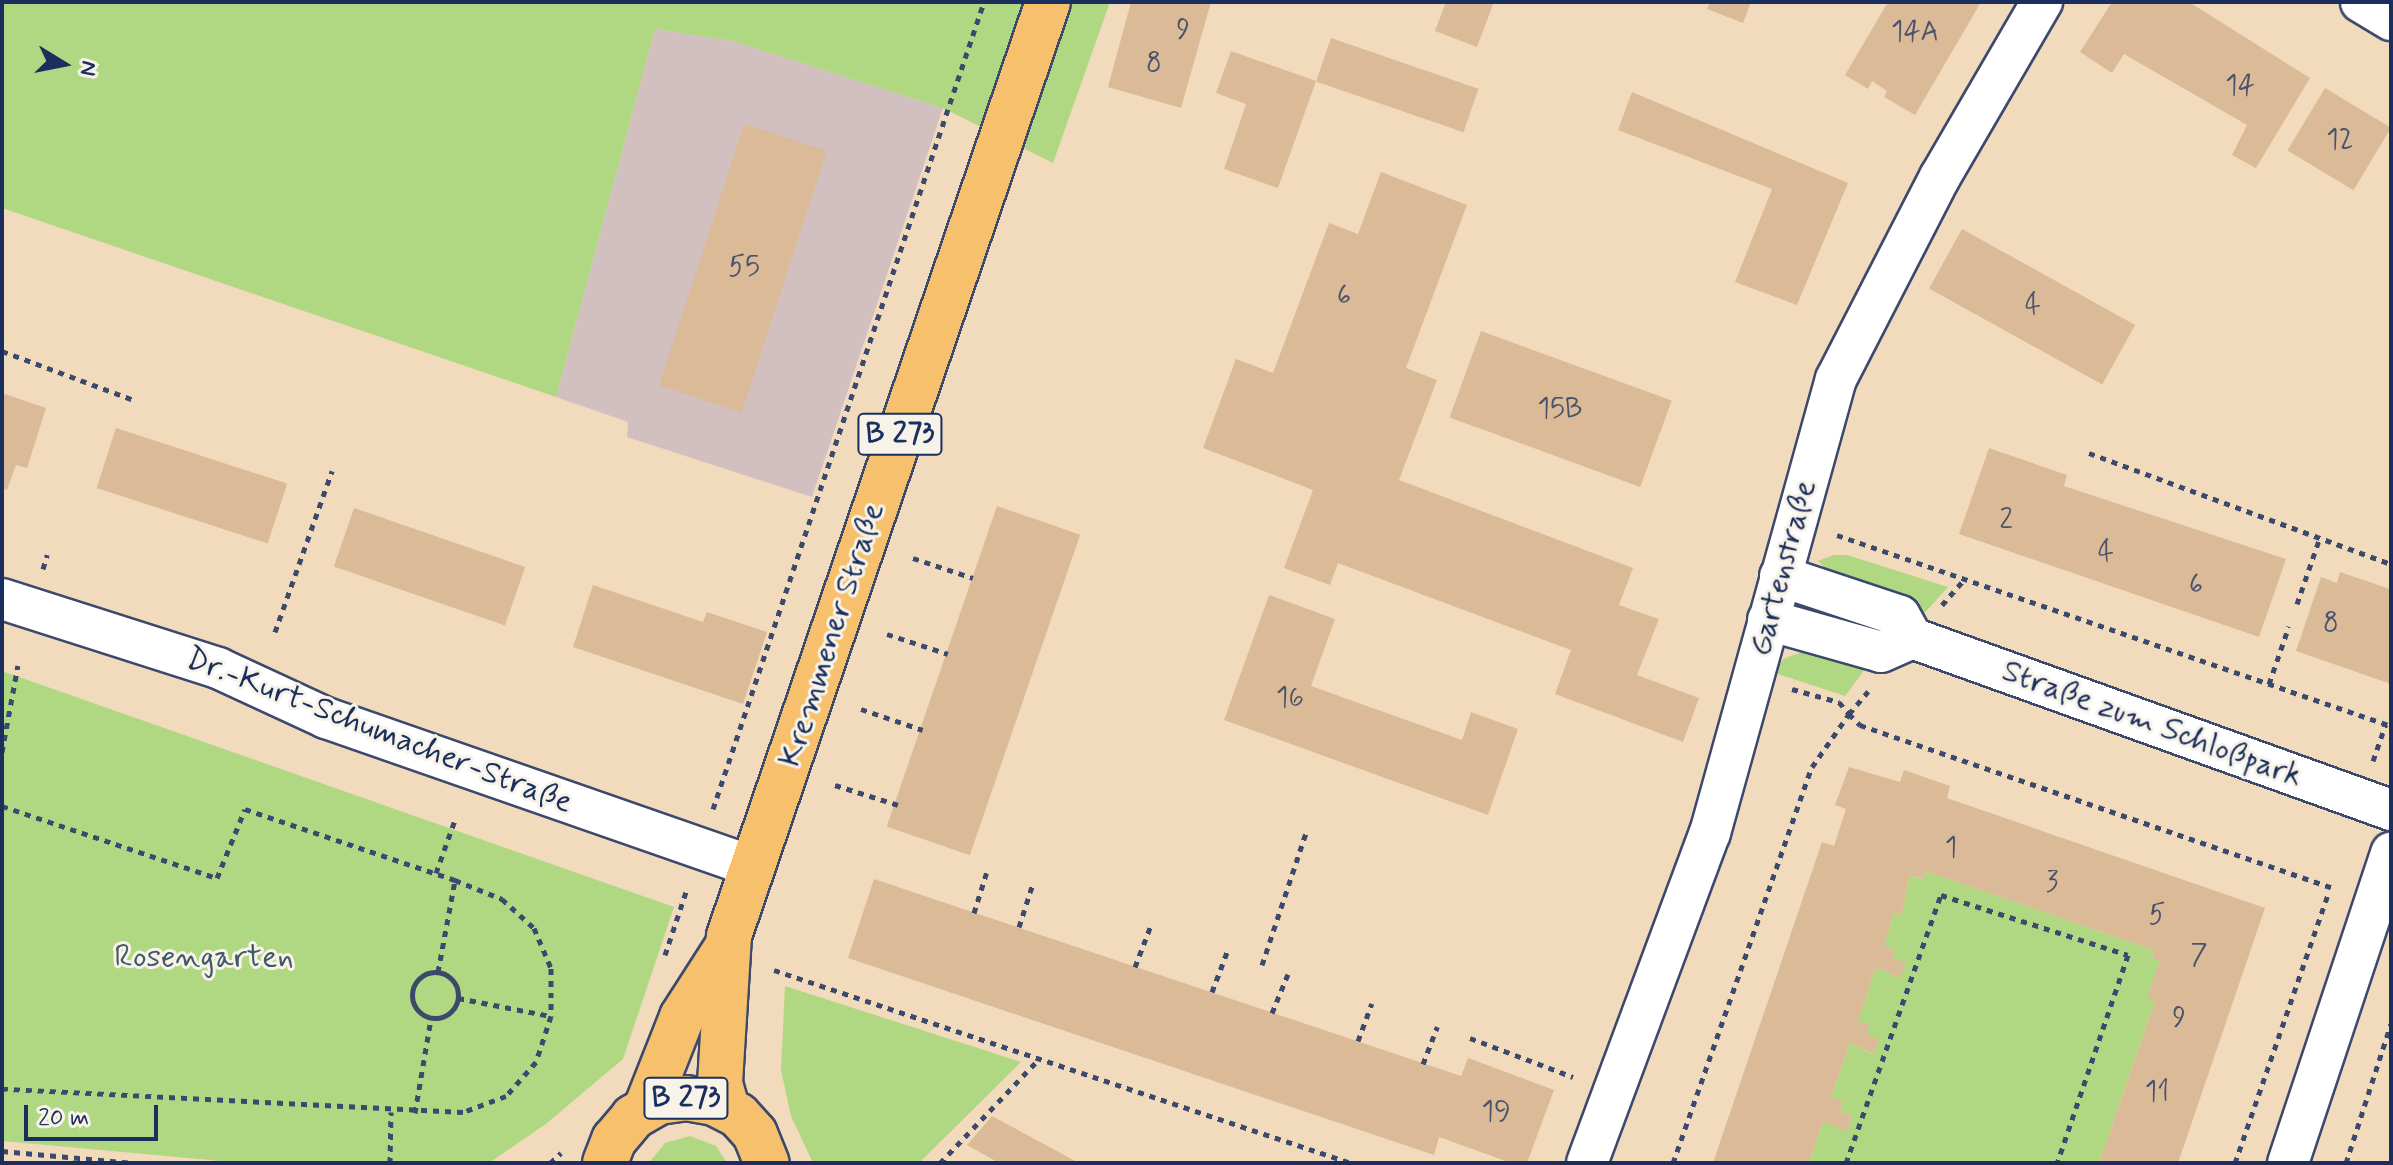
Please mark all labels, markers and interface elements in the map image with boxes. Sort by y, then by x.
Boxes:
house number: 9 [1176,14,1190,48]
house number: 14A [1891,16,1939,50]
north arrow [24,24,104,104]
house number: 8 [1146,47,1162,81]
text: N [73,59,103,78]
house number: 14 [2225,70,2255,104]
house number: 12 [2326,124,2354,158]
house number: 55 [728,251,760,285]
house number: 6 [1337,280,1351,314]
house number: 4 [2025,289,2041,323]
house number: 15B [1537,393,1583,427]
road number: B 273 [856,408,944,460]
street label: Gartenstraße [1741,476,1825,660]
street label: Kremmener Straße [771,498,893,772]
house number: 2 [1999,504,2013,538]
house number: 4 [2098,536,2114,570]
house number: 6 [2189,569,2203,603]
house number: 8 [2323,607,2339,641]
street label: Dr.-Kurt-Schumacher-Straße [180,639,578,823]
street label: Straße zum Schloßpark [1995,651,2309,797]
house number: 16 [1276,682,1304,716]
house number: 1 [1945,832,1957,866]
house number: 3 [2046,866,2058,900]
house number: 5 [2149,899,2165,933]
park label: Rosengarten [114,938,294,976]
house number: 7 [2191,939,2207,973]
house number: 9 [2172,1002,2186,1036]
road number: B 273 [642,1072,730,1124]
house number: 11 [2145,1076,2169,1110]
scale bar [28,1089,162,1139]
house number: 19 [1481,1096,1511,1130]
text: 20 m [38,1103,89,1134]

